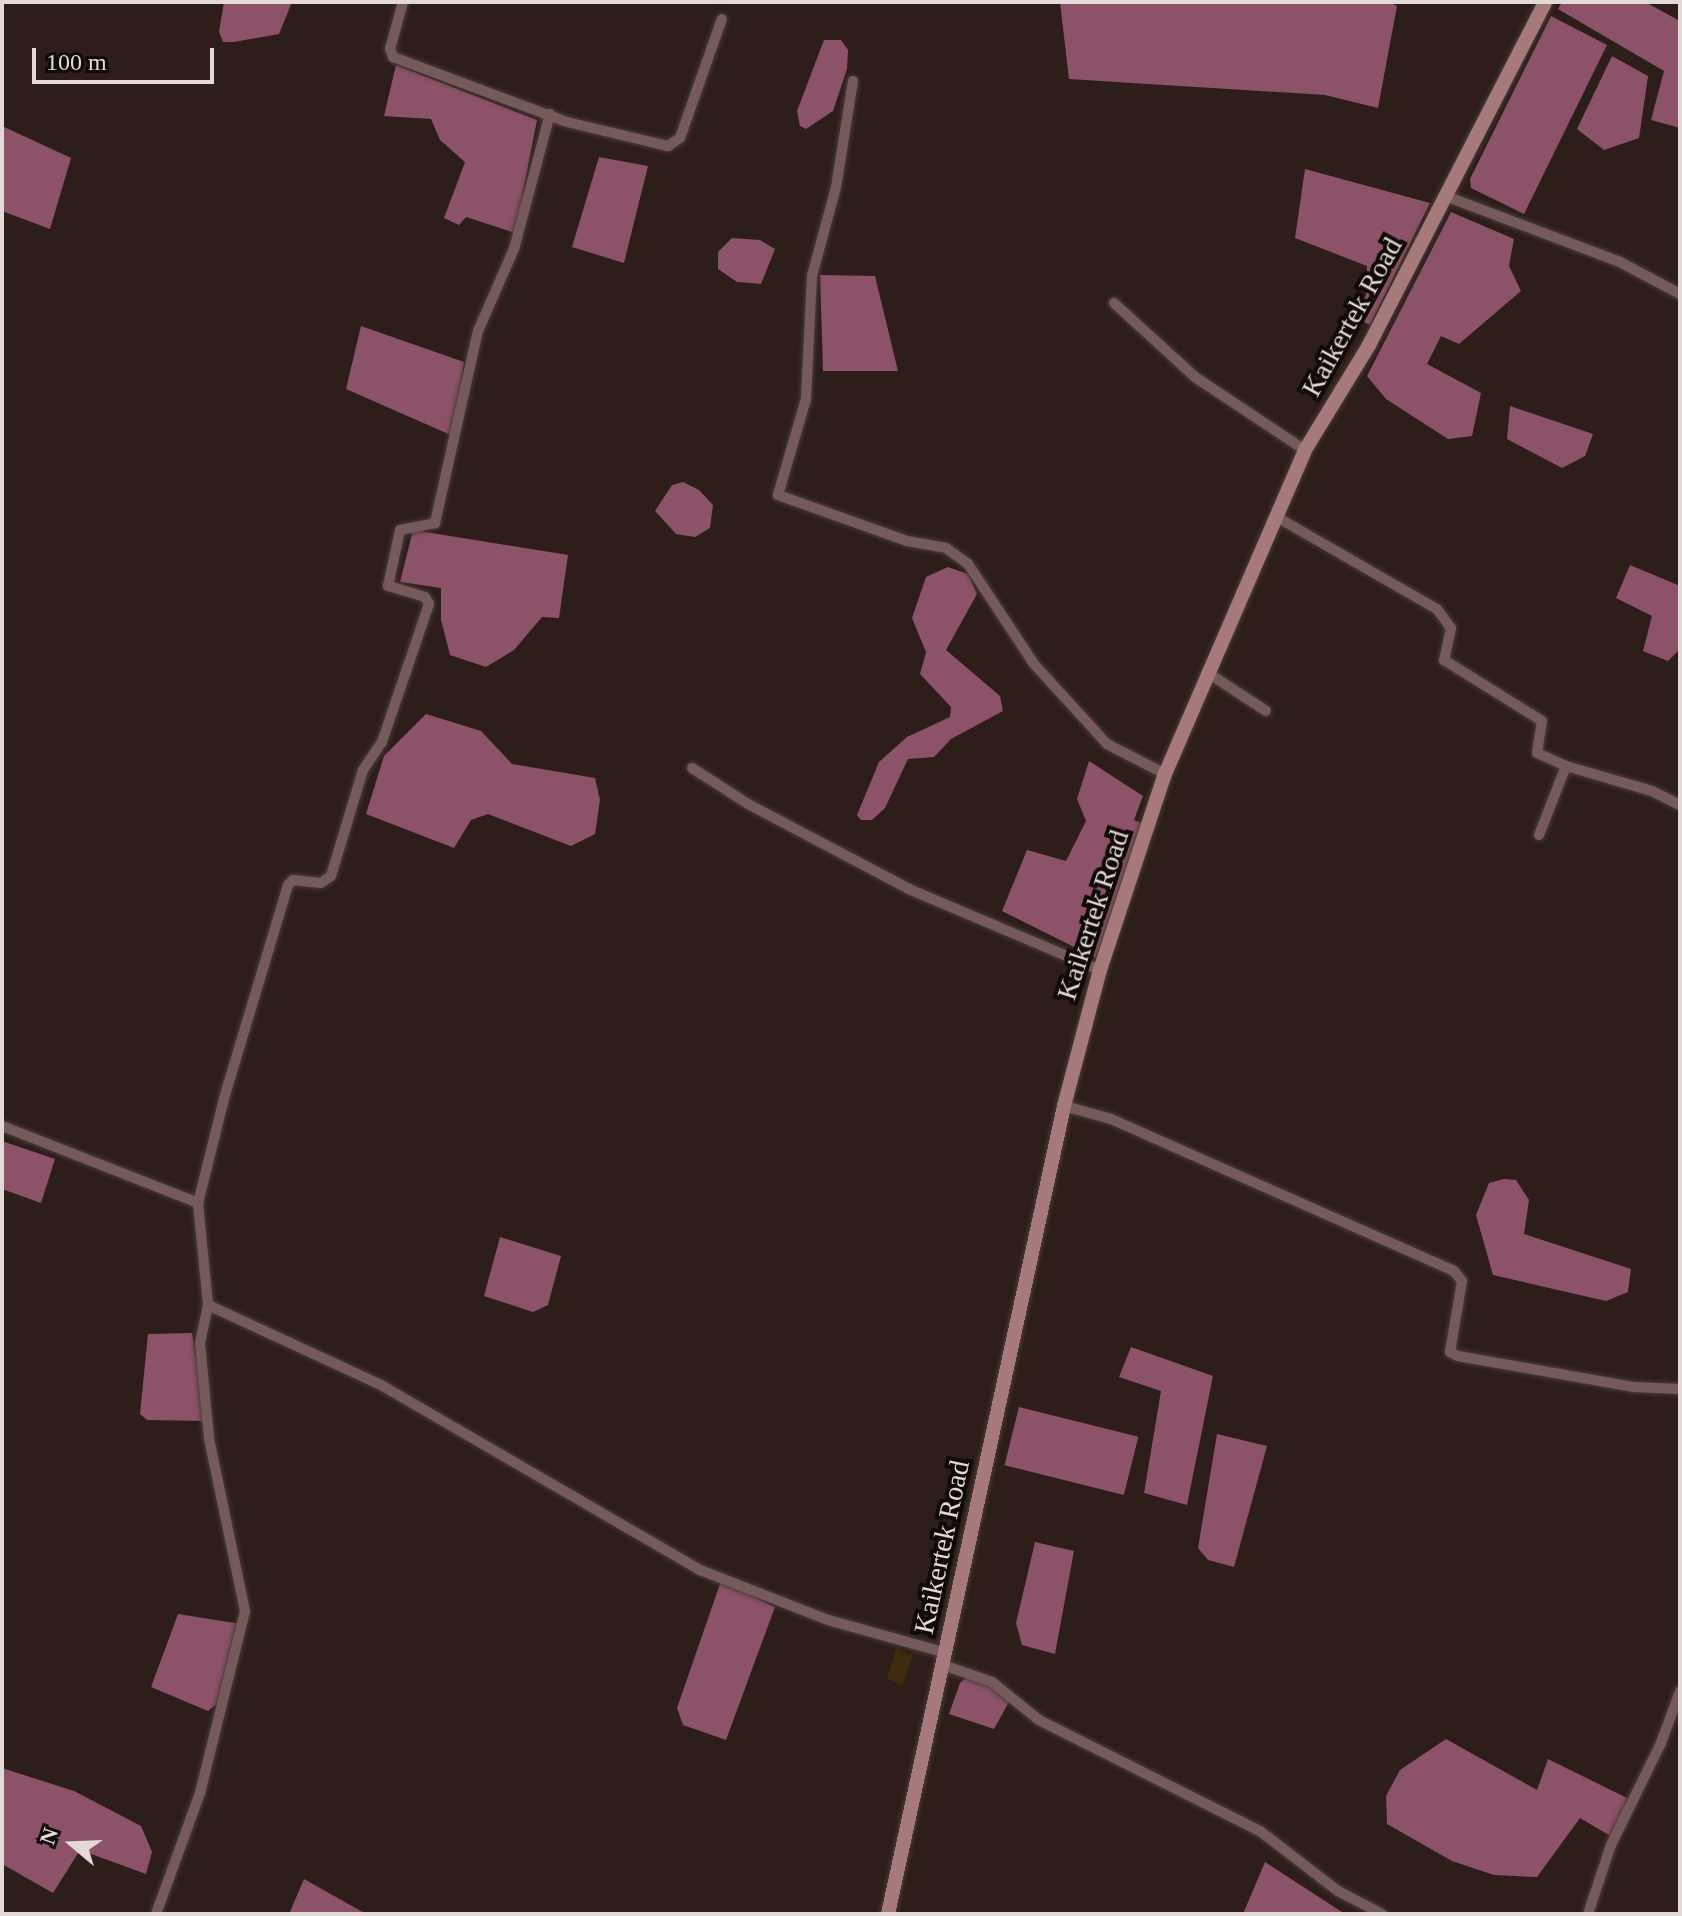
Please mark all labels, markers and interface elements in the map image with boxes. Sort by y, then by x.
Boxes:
scale bar [36,32,218,82]
text: 100 m [46,49,107,75]
street label: Kaikertek Road [1295,232,1409,402]
street label: Kaikertek Road [1050,826,1136,1004]
street label: Kaikertek Road [907,1457,977,1637]
north arrow [32,1804,112,1884]
text: N [34,1824,63,1848]

